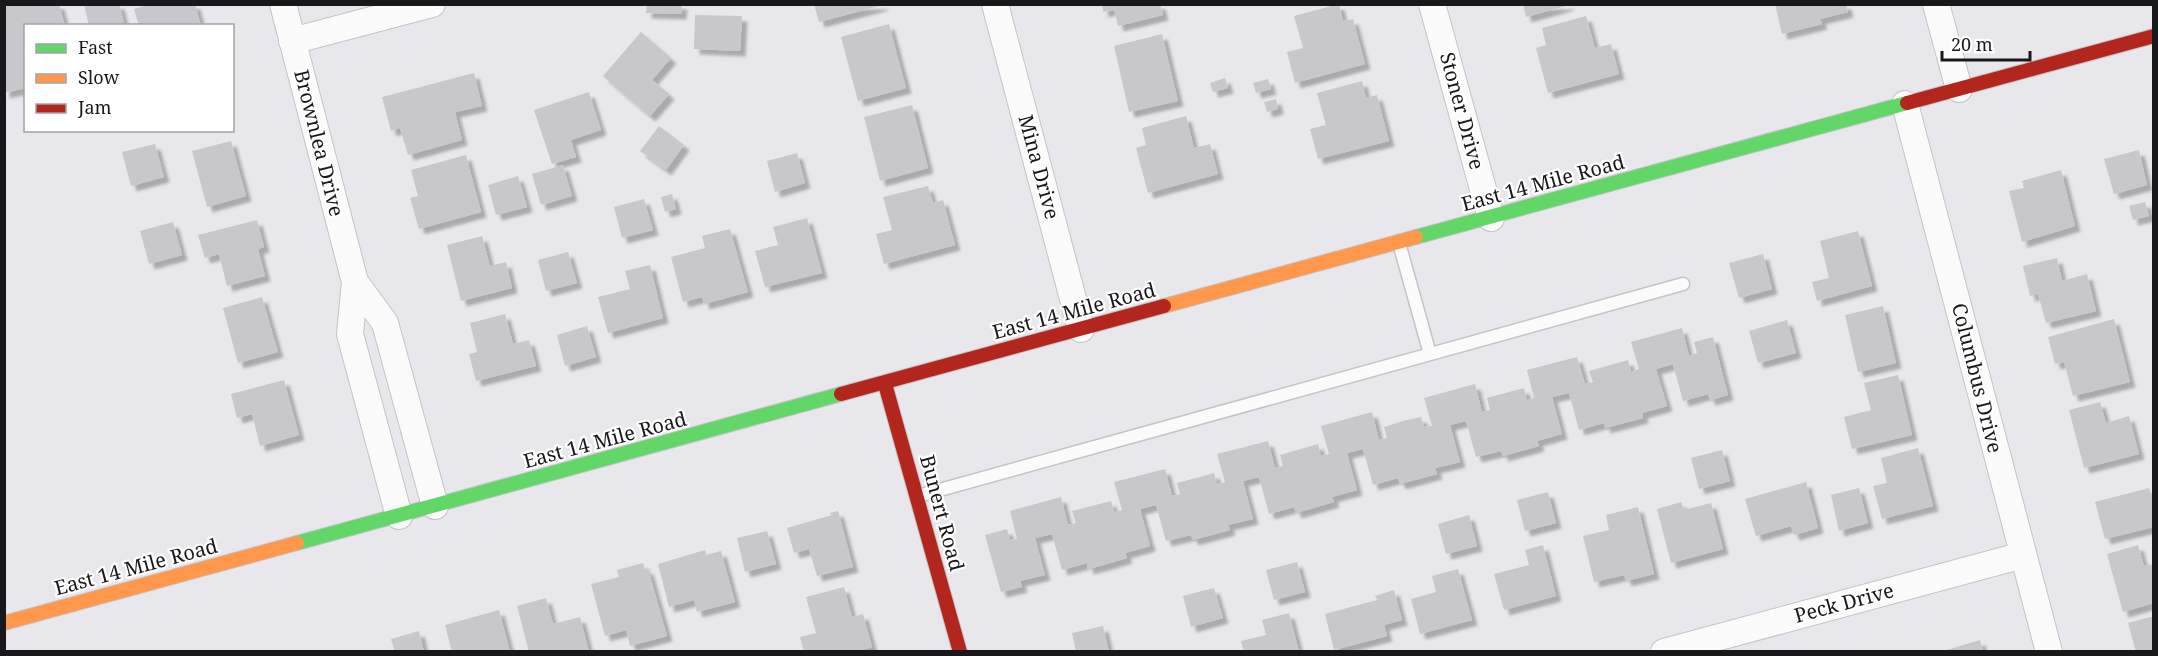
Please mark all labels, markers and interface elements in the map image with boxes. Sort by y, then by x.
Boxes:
legend [24,24,234,132]
scale bar [1942,24,2030,62]
text: 20 m [1951,32,1993,56]
text: Fast [78,35,113,59]
street label: Stoner Drive [1434,49,1491,172]
text: Slow [78,65,120,89]
street label: Brownlea Drive [288,67,351,219]
text: Jam [77,95,112,119]
street label: Mina Drive [1013,112,1066,222]
street label: East 14 Mile Road [1458,148,1628,217]
street label: East 14 Mile Road [989,276,1159,345]
street label: Columbus Drive [1946,300,2009,456]
street label: East 14 Mile Road [520,405,690,474]
street label: Bunert Road [914,452,971,574]
street label: East 14 Mile Road [51,532,221,601]
street label: Peck Drive [1791,576,1897,629]

